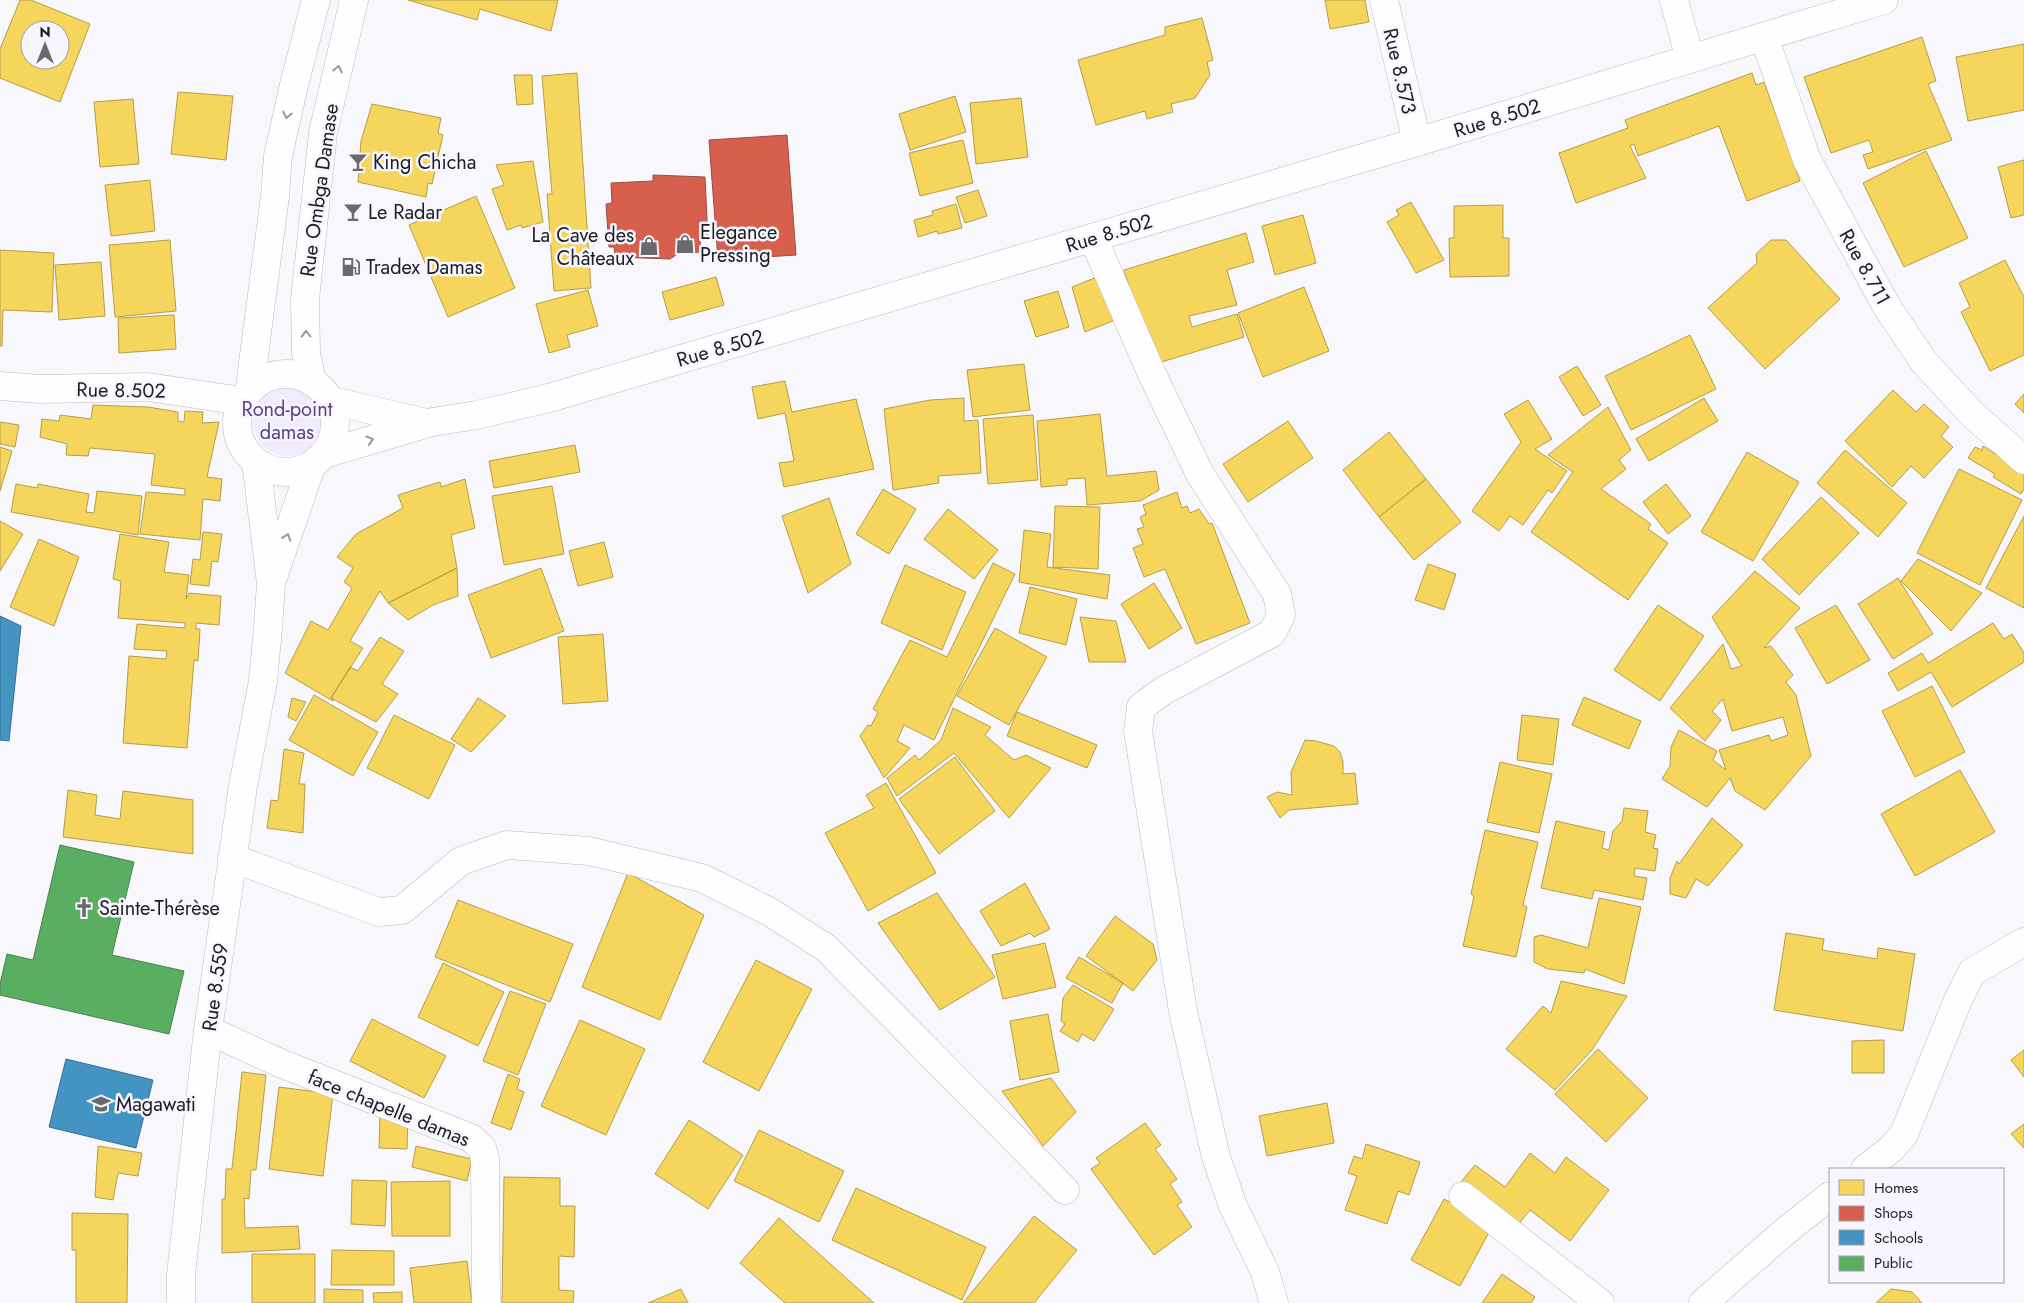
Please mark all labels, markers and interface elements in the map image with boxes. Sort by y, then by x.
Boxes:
north arrow [20,20,70,70]
text: N [39,22,51,42]
street label: Rue 8.573 [1376,25,1423,117]
one-way arrow [332,64,343,73]
street label: Rue 8.502 [1450,92,1544,145]
street label: Rue Ombga Damase [293,102,346,279]
one-way arrow [283,111,293,120]
place label: King Chicha [373,148,476,177]
bar icon: King Chicha [347,151,369,173]
place label: Le Radar [368,198,442,227]
bar icon: Le Radar [342,201,364,223]
street label: Rue 8.502 [1062,207,1156,260]
place label: Elegance Pressing [700,218,777,270]
place label: La Cave des Châteaux [532,221,635,273]
street label: Rue 8.711 [1832,224,1897,311]
shop icon: Elegance Pressing [674,233,696,255]
shop icon: La Cave des Châteaux [638,235,660,257]
place label: Tradex Damas [366,253,482,282]
fuel station icon: Tradex Damas [340,256,362,278]
street label: Rue 8.502 [673,322,767,375]
one-way arrow [300,329,311,337]
street label: Rue 8.502 [76,375,166,406]
park label: Rond-point damas [241,395,333,447]
one-way arrow [366,436,374,446]
one-way arrow [281,533,291,542]
place label: Sainte-Thérèse [99,894,220,923]
church icon: Sainte-Thérèse [73,897,95,919]
street label: Rue 8.559 [195,941,236,1033]
street label: face chapelle damas [303,1063,474,1154]
place label: Magawati [116,1090,196,1119]
school or university icon: Magawati [90,1093,112,1115]
legend [1829,1168,2004,1283]
text: Homes [1874,1177,1918,1199]
text: Shops [1874,1202,1913,1224]
text: Schools [1874,1227,1923,1249]
text: Public [1874,1252,1913,1274]

